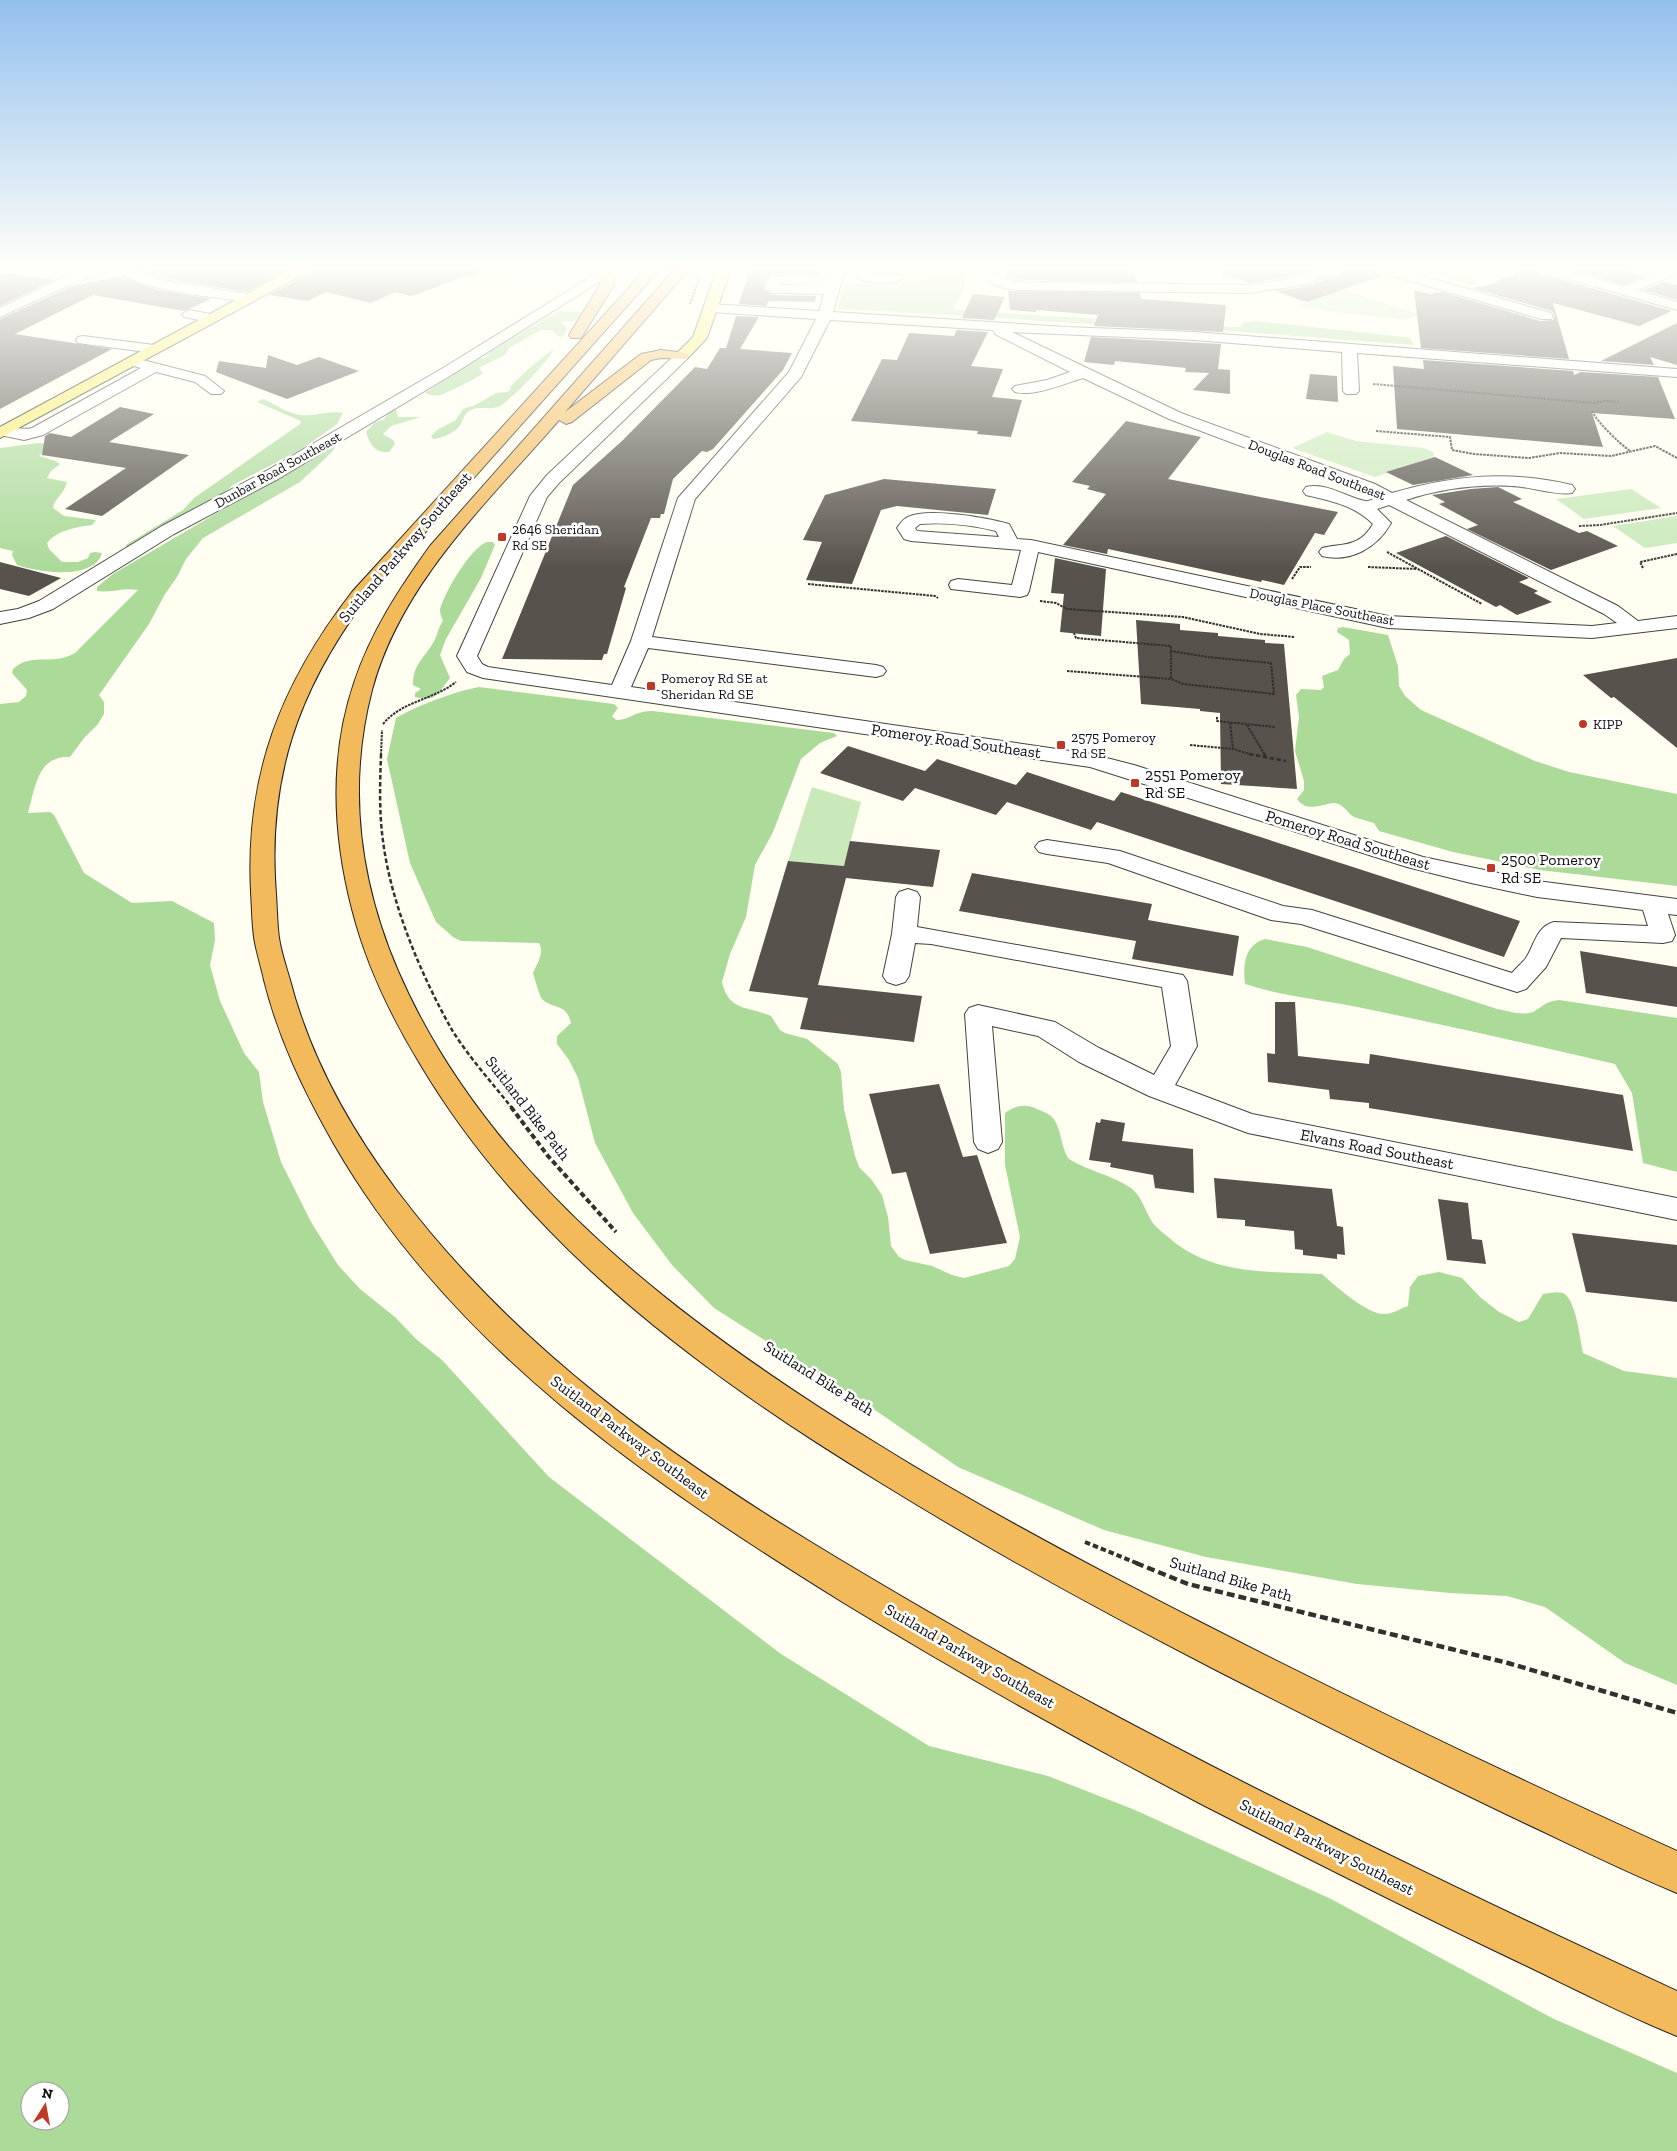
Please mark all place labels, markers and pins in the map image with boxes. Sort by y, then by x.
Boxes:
place label: 2646 Sheridan Rd SE [512,521,599,554]
marker: 2646 Sheridan Rd SE [496,531,508,543]
place label: Pomeroy Rd SE at Sheridan Rd SE [661,670,768,703]
marker: Pomeroy Rd SE at Sheridan Rd SE [645,680,657,692]
place label: KIPP [1593,716,1622,733]
marker: KIPP [1577,718,1589,730]
place label: 2575 Pomeroy Rd SE [1071,729,1157,762]
marker: 2575 Pomeroy Rd SE [1055,739,1067,751]
place label: 2551 Pomeroy Rd SE [1145,765,1241,802]
marker: 2551 Pomeroy Rd SE [1129,777,1141,789]
place label: 2500 Pomeroy Rd SE [1501,850,1602,887]
marker: 2500 Pomeroy Rd SE [1485,862,1497,874]

